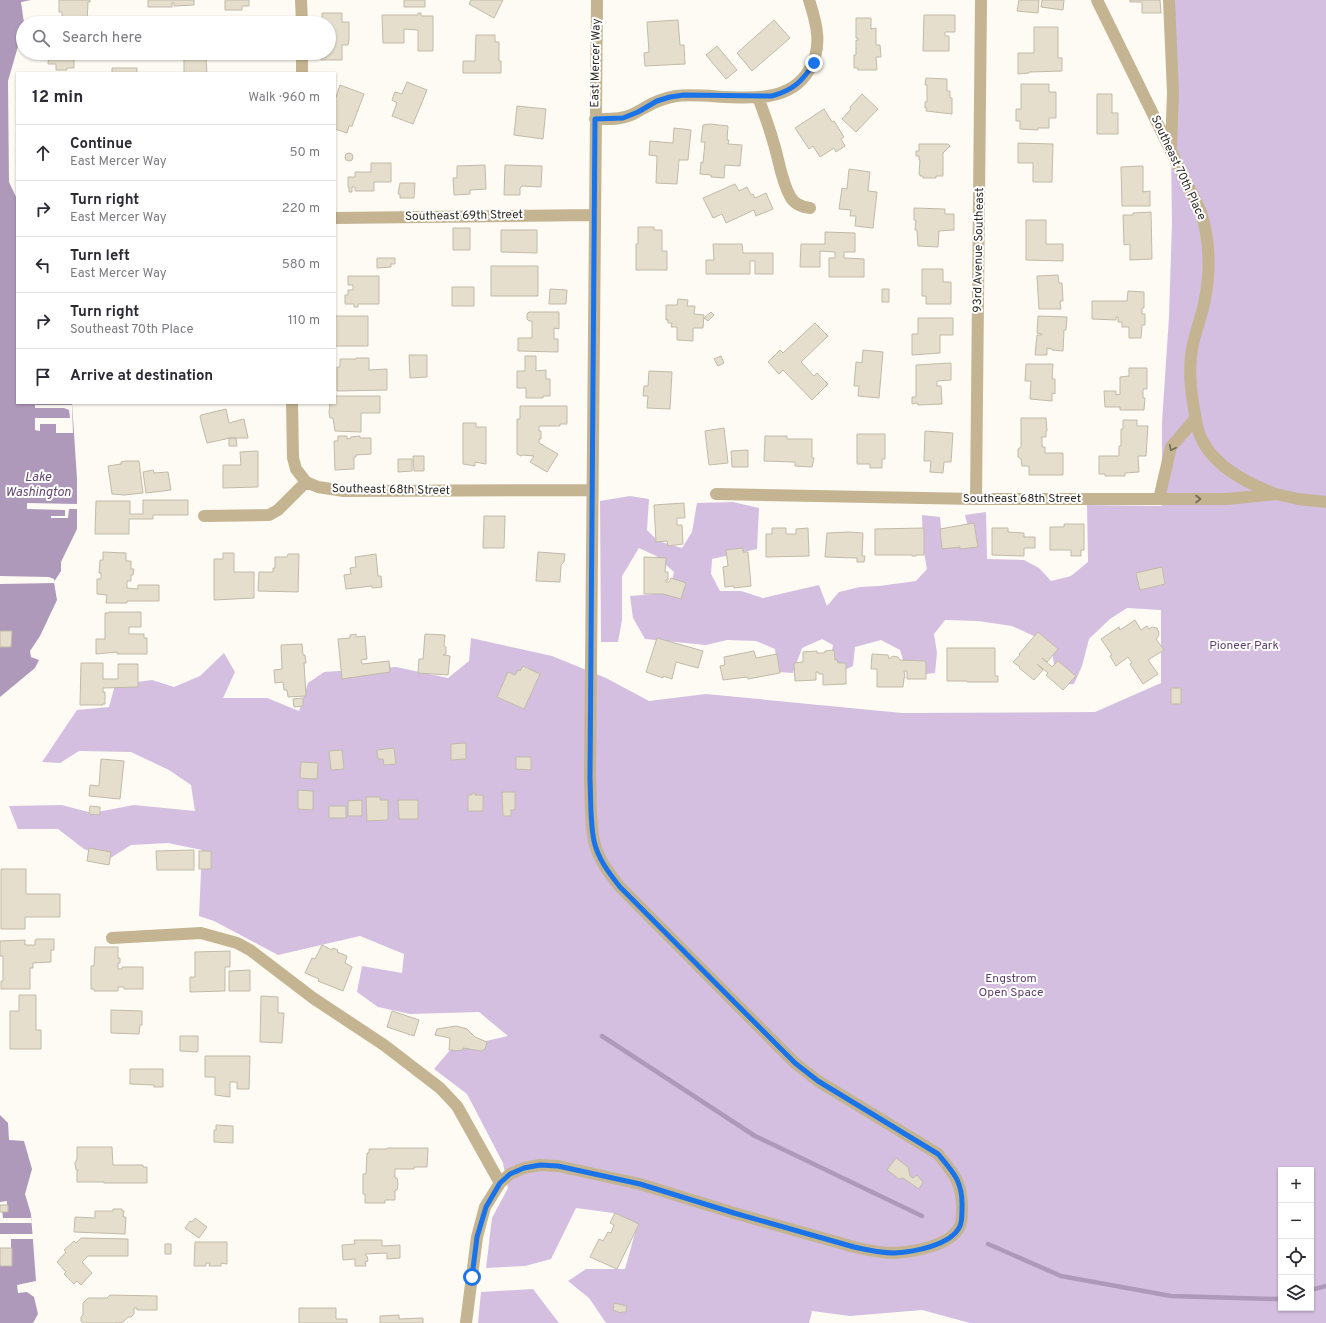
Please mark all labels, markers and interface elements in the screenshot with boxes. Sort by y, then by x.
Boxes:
search box [16,16,336,60]
street label: East Mercer Way [587,18,605,108]
icon: search [30,27,52,49]
text: Search here [62,29,142,48]
route end [805,54,823,72]
text: 12 min [32,87,83,109]
text: Walk · 960 m [248,90,320,106]
street label: Southeast 70th Place [1147,113,1209,223]
text: Continue [70,135,132,154]
icon: ahead [32,142,54,164]
text: 50 m [290,145,320,161]
text: East Mercer Way [70,154,167,170]
street label: 93rd Avenue Southeast [970,187,988,313]
text: Turn right [70,191,139,210]
icon: right [32,198,54,220]
text: 220 m [282,201,320,217]
street label: Southeast 69th Street [405,207,523,225]
text: East Mercer Way [70,210,167,226]
text: Turn left [70,247,130,266]
icon: left [32,254,54,276]
text: 580 m [282,257,320,273]
text: East Mercer Way [70,266,167,282]
text: Turn right [70,303,139,322]
icon: right [32,310,54,332]
text: 110 m [288,313,320,329]
text: Southeast 70th Place [70,322,193,338]
icon: arrive [32,366,54,388]
text: Arrive at destination [70,367,213,386]
one-way arrow [1169,444,1177,451]
water label: Lake Washington [5,470,71,501]
street label: Southeast 68th Street [332,481,450,499]
street label: Southeast 68th Street [963,491,1081,507]
one-way arrow [1195,495,1201,503]
park label: Pioneer Park [1209,638,1279,654]
park label: Engstrom Open Space [978,971,1044,1001]
map controls [1278,1167,1314,1311]
button: + [1278,1167,1314,1203]
button: − [1278,1203,1314,1239]
button: locate [1278,1239,1314,1275]
route start [463,1268,481,1286]
button: layers [1278,1275,1314,1311]

